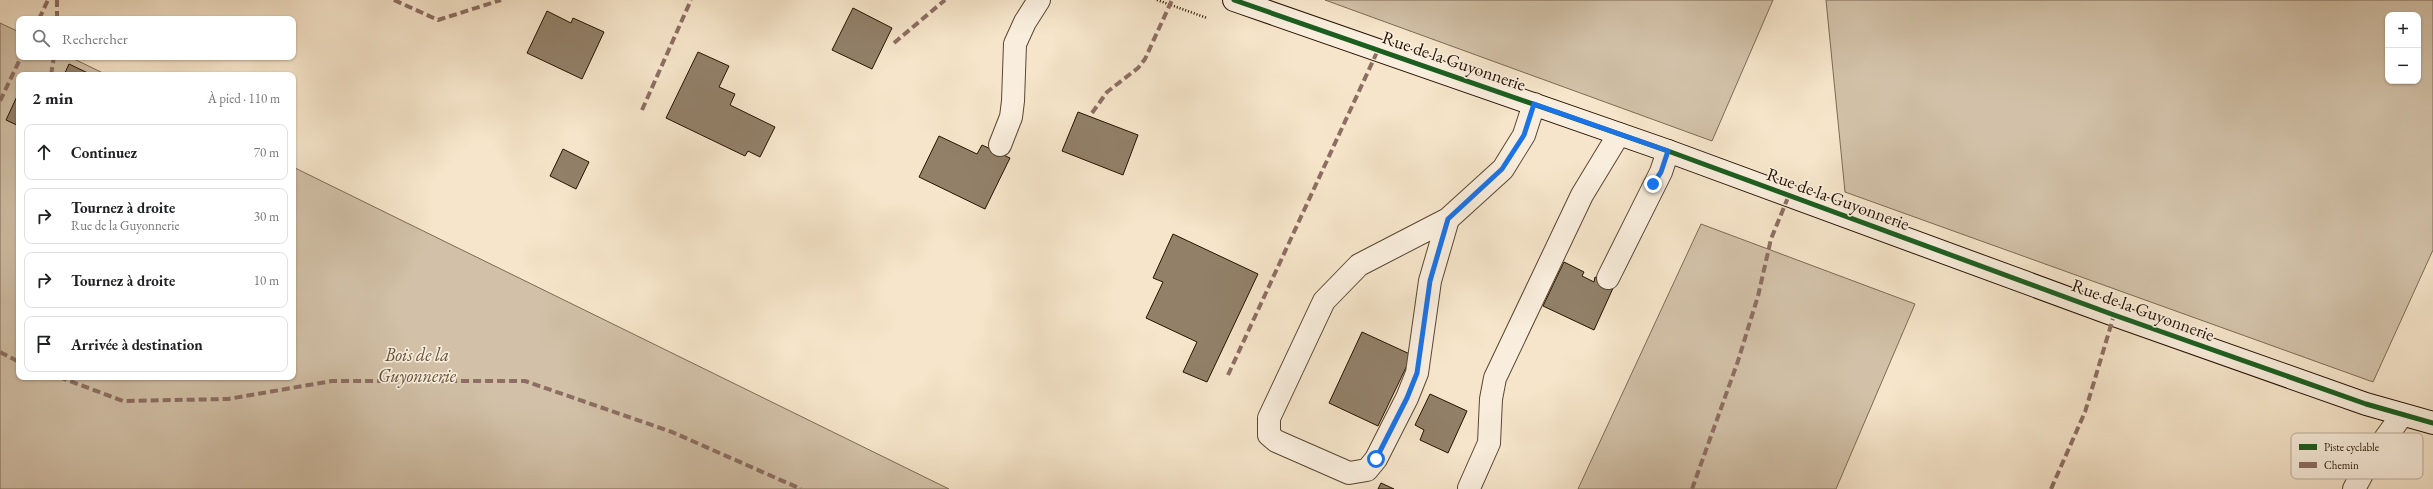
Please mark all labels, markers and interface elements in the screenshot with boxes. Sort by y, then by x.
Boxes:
map controls [2385,12,2421,84]
button: + [2385,12,2421,48]
search box [16,16,296,60]
street label: Rue de la Guyonnerie [1379,25,1529,96]
icon: search [30,27,52,49]
text: Rechercher [62,29,128,48]
button: − [2385,48,2421,84]
text: 2 min [32,87,73,109]
text: À pied · 110 m [208,90,280,107]
icon: ahead [33,141,55,163]
text: Continuez [71,143,137,162]
text: 70 m [254,144,279,161]
street label: Rue de la Guyonnerie [1764,162,1913,235]
route end [1644,175,1662,193]
text: Tournez à droite [71,198,175,217]
icon: right [33,205,55,227]
text: 30 m [254,208,279,225]
text: Rue de la Guyonnerie [71,217,179,234]
icon: right [33,269,55,291]
text: Tournez à droite [71,271,175,290]
text: 10 m [254,272,279,289]
street label: Rue de la Guyonnerie [2069,273,2218,346]
icon: arrive [33,333,55,355]
text: Arrivée à destination [71,335,203,354]
park label: Bois de la Guyonnerie [378,343,457,388]
legend [2291,433,2423,479]
text: Piste cyclable [2324,440,2380,454]
route start [1367,450,1385,468]
text: Chemin [2324,458,2359,472]

